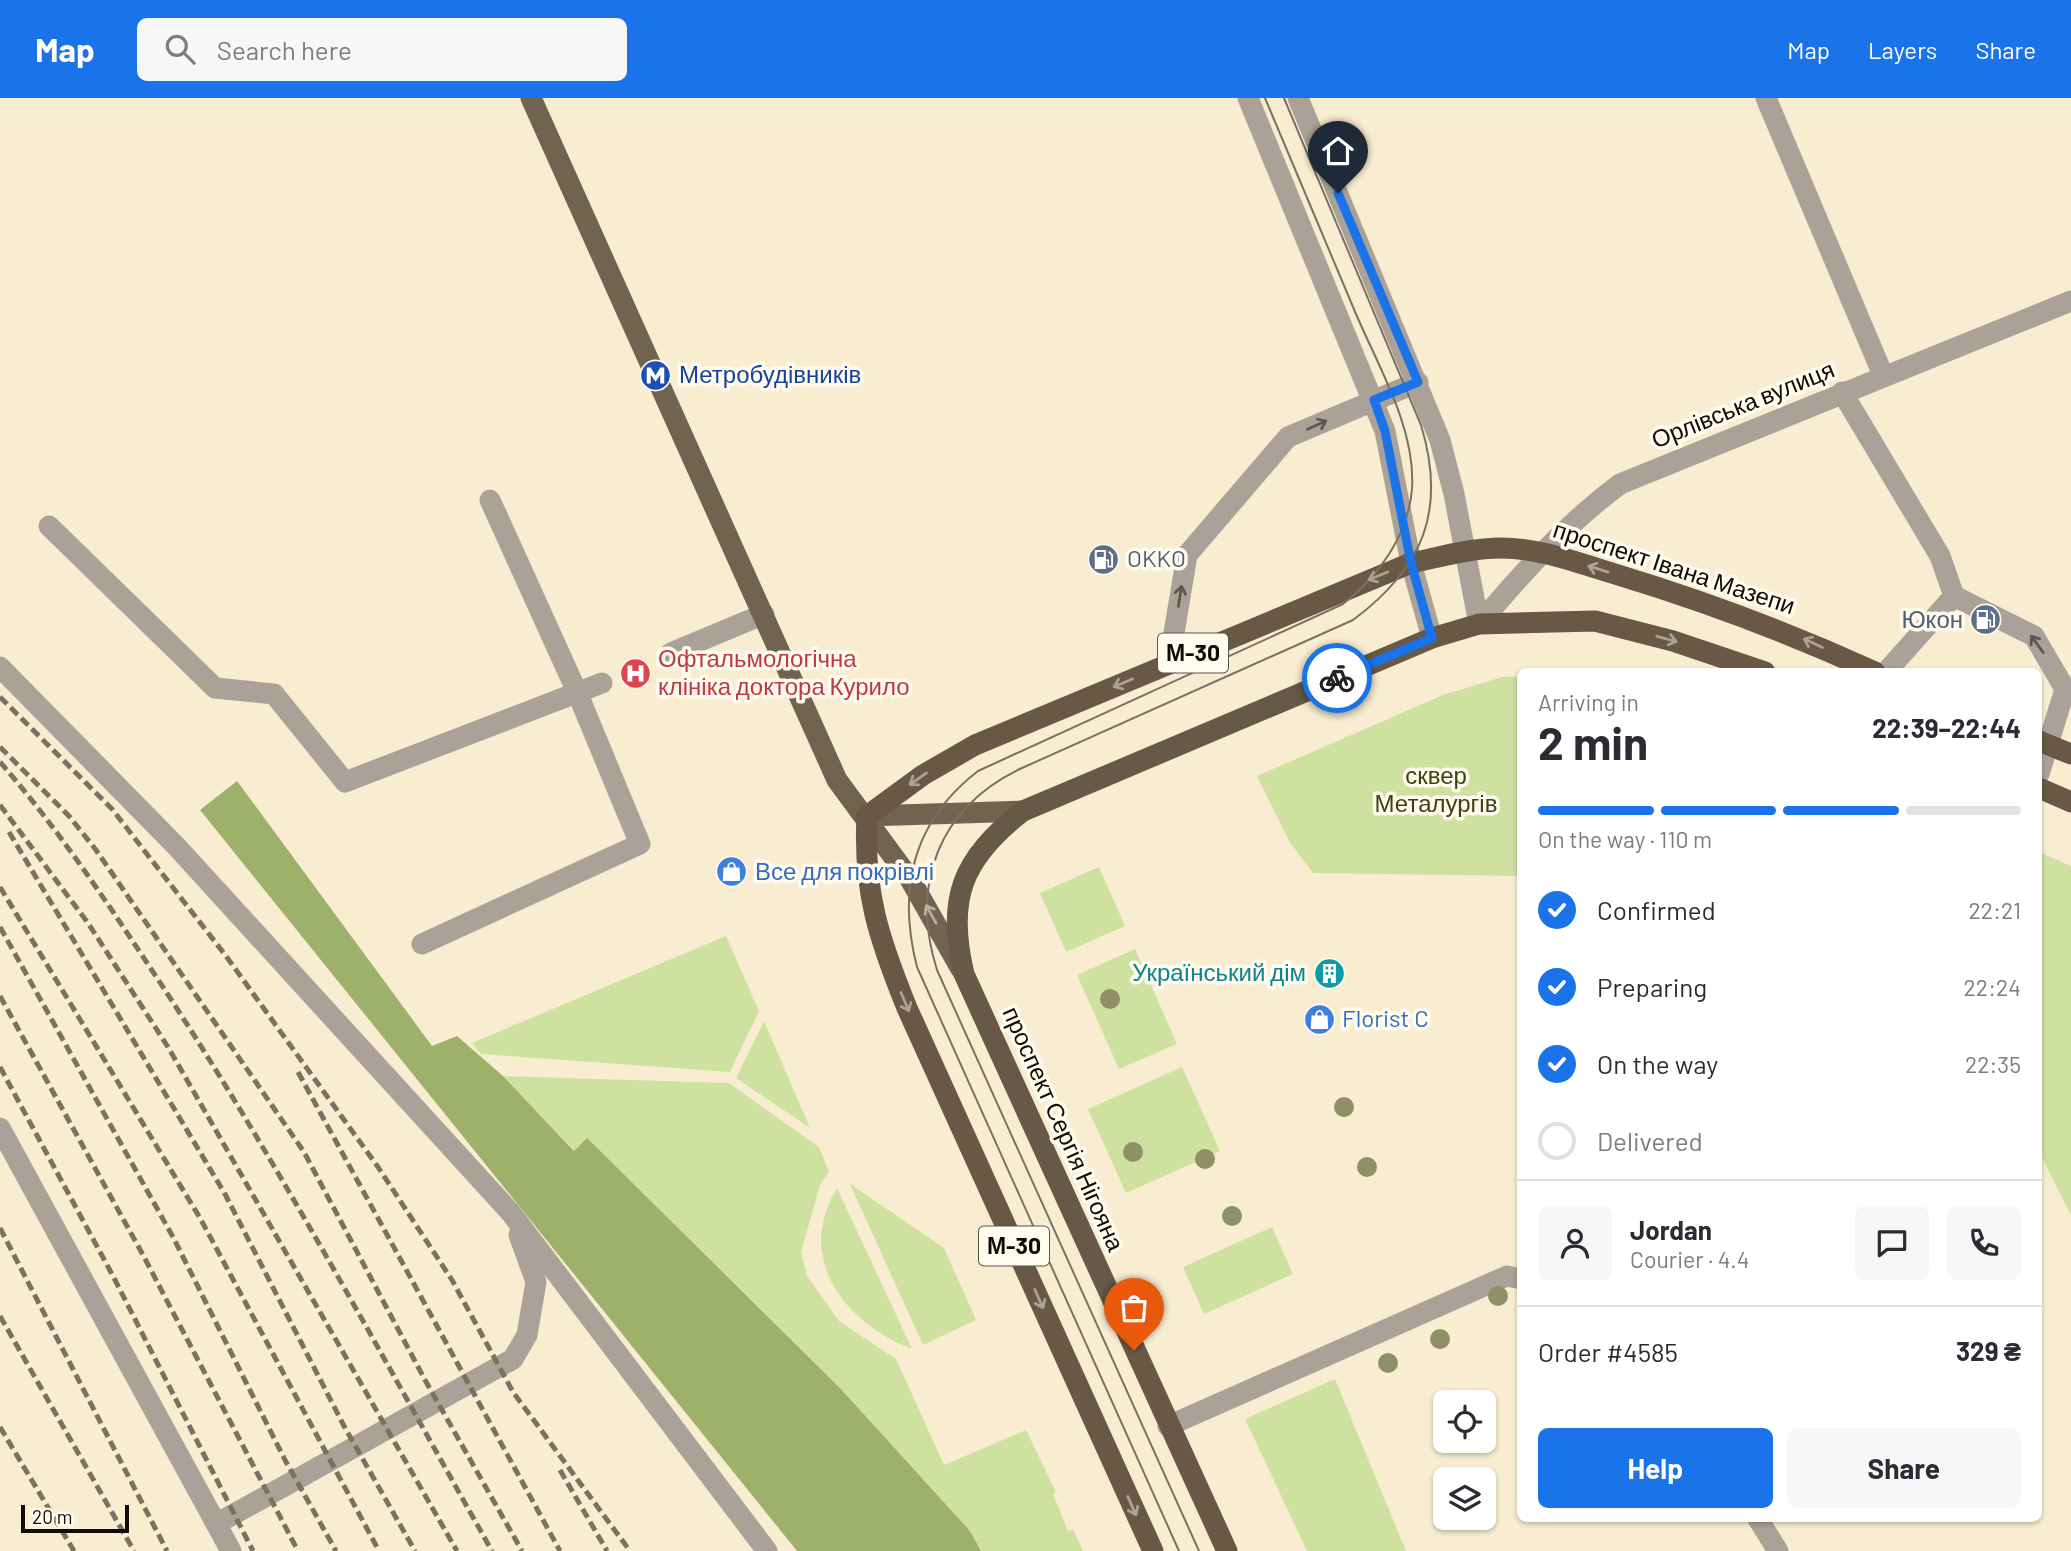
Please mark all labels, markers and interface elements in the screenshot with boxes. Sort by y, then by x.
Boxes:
search box [137,18,627,81]
text: Map [35,29,95,69]
icon: search [161,30,199,68]
text: Search here [217,34,352,65]
text: Map [1787,35,1830,64]
text: Layers [1868,35,1937,64]
text: Share [1975,35,2036,64]
pin [1308,121,1368,193]
icon: home [1319,132,1357,170]
street label: Орлівська вулиця [1647,354,1838,453]
metro station icon: Метробудівників [639,358,673,392]
place label: Метробудівників [679,359,861,388]
one-way arrow [1305,418,1327,431]
street label: проспект Івана Мазепи [1550,514,1799,619]
fuel station icon: OKKO [1087,542,1121,576]
place label: OKKO [1127,543,1186,572]
one-way arrow [1587,561,1609,574]
one-way arrow [1368,570,1390,583]
one-way arrow [1174,585,1187,608]
fuel station icon: Юкон [1969,603,2003,637]
place label: Юкон [1901,604,1963,633]
one-way arrow [1655,633,1678,646]
road number: М-30 [1158,634,1228,673]
one-way arrow [2030,635,2045,654]
one-way arrow [1803,636,1824,649]
place label: Офтальмологічна клініка доктора Курило [658,643,910,700]
courier [1302,643,1372,713]
hospital icon: Офтальмологічна клініка доктора Курило [618,656,652,690]
icon: bike [1318,659,1356,697]
one-way arrow [1113,677,1134,690]
text: Arriving in [1538,688,1639,716]
text: 22:39–22:44 [1872,712,2021,743]
text: 2 min [1538,714,1648,769]
park label: сквер Металургів [1375,760,1497,817]
one-way arrow [909,772,928,786]
text: On the way · 110 m [1538,825,1712,853]
shop icon: Все для покрівлі [715,855,749,889]
place label: Все для покрівлі [755,856,934,885]
icon: check [1538,891,1576,929]
text: Confirmed [1597,894,1716,925]
text: 22:21 [1968,896,2021,924]
one-way arrow [924,904,937,925]
building icon: Український дім [1312,956,1346,990]
place label: Український дім [1132,957,1306,986]
icon: check [1538,968,1576,1006]
text: Preparing [1597,971,1707,1002]
text: 22:24 [1964,973,2021,1001]
one-way arrow [899,991,912,1012]
street label: проспект Сергія Нігояна [997,1002,1132,1256]
shop icon: Florist C [1302,1002,1336,1036]
place label: Florist C [1342,1003,1429,1032]
icon: check [1538,1045,1576,1083]
text: On the way [1597,1048,1718,1079]
text: 22:35 [1965,1050,2021,1078]
text: Delivered [1597,1125,1703,1156]
button: person [1538,1206,1612,1280]
button: chat [1855,1206,1929,1280]
button: phone [1947,1206,2021,1280]
text: Jordan [1630,1214,1712,1245]
road number: М-30 [979,1226,1049,1266]
text: Courier · 4.4 [1630,1245,1749,1273]
pin [1104,1278,1164,1350]
one-way arrow [1033,1288,1046,1309]
icon: bag [1115,1289,1153,1327]
text: 329 ₴ [1956,1335,2021,1366]
text: Order #4585 [1538,1336,1678,1367]
map controls [1433,1390,1496,1530]
button: locate [1433,1390,1496,1453]
button: Help [1538,1428,1773,1508]
button: Share [1787,1428,2021,1508]
button: layers [1433,1467,1496,1530]
one-way arrow [1126,1495,1139,1516]
scale bar [21,1502,130,1534]
text: 20 m [32,1505,72,1528]

